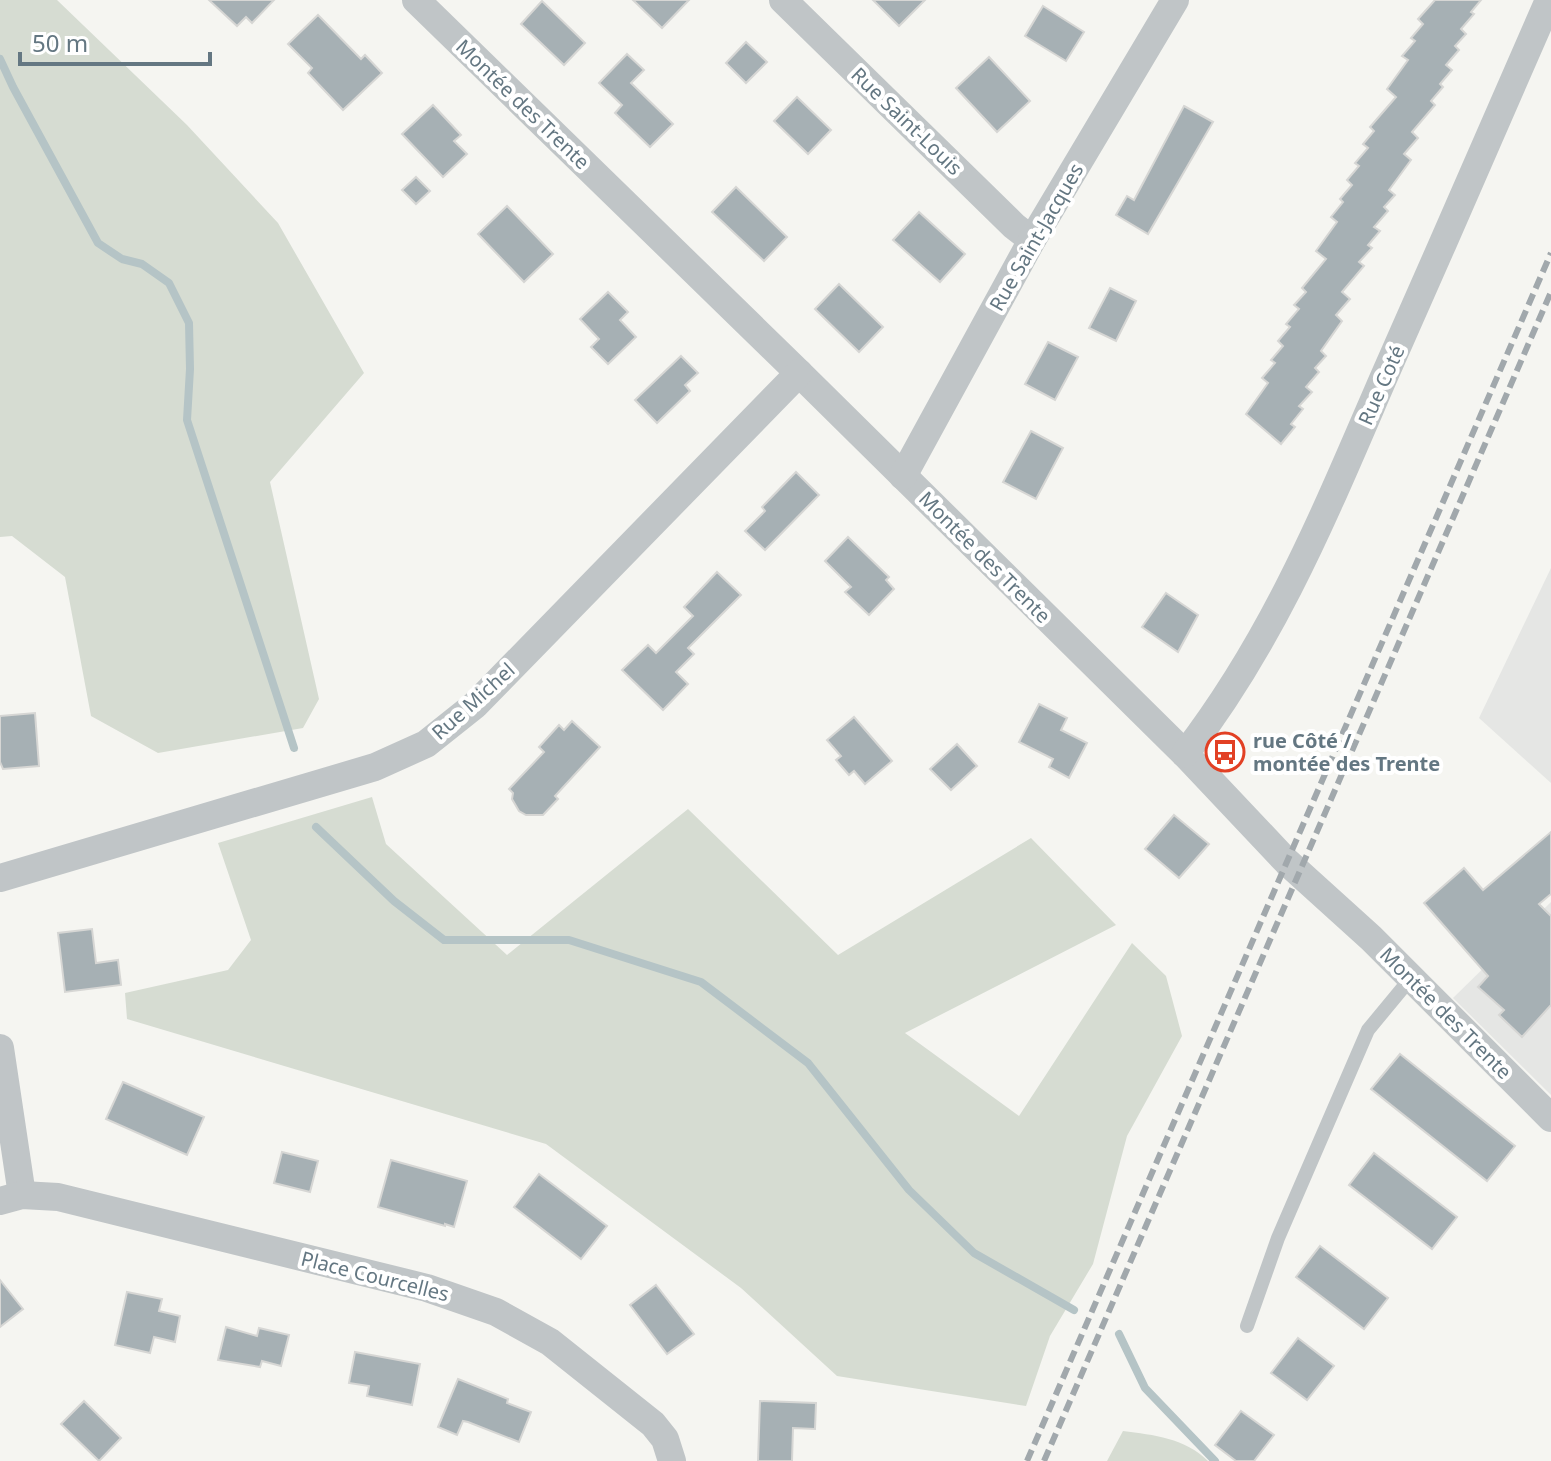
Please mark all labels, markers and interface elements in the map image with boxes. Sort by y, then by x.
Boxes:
scale bar [20,16,210,66]
text: 50 m [32,26,88,59]
street label: Montée des Trente [450,33,596,175]
street label: Rue Saint-Louis [846,61,968,181]
street label: Rue Saint-Jacques [983,158,1089,316]
street label: Rue Coté [1351,341,1411,429]
street label: Montée des Trente [913,485,1057,629]
street label: Rue Michel [426,657,520,745]
place label: rue Côté / montée des Trente [1253,727,1440,777]
bus stop icon: rue Côté / montée des Trente [1204,731,1246,773]
street label: Montée des Trente [1374,941,1518,1085]
street label: Place Courcelles [298,1245,452,1307]

